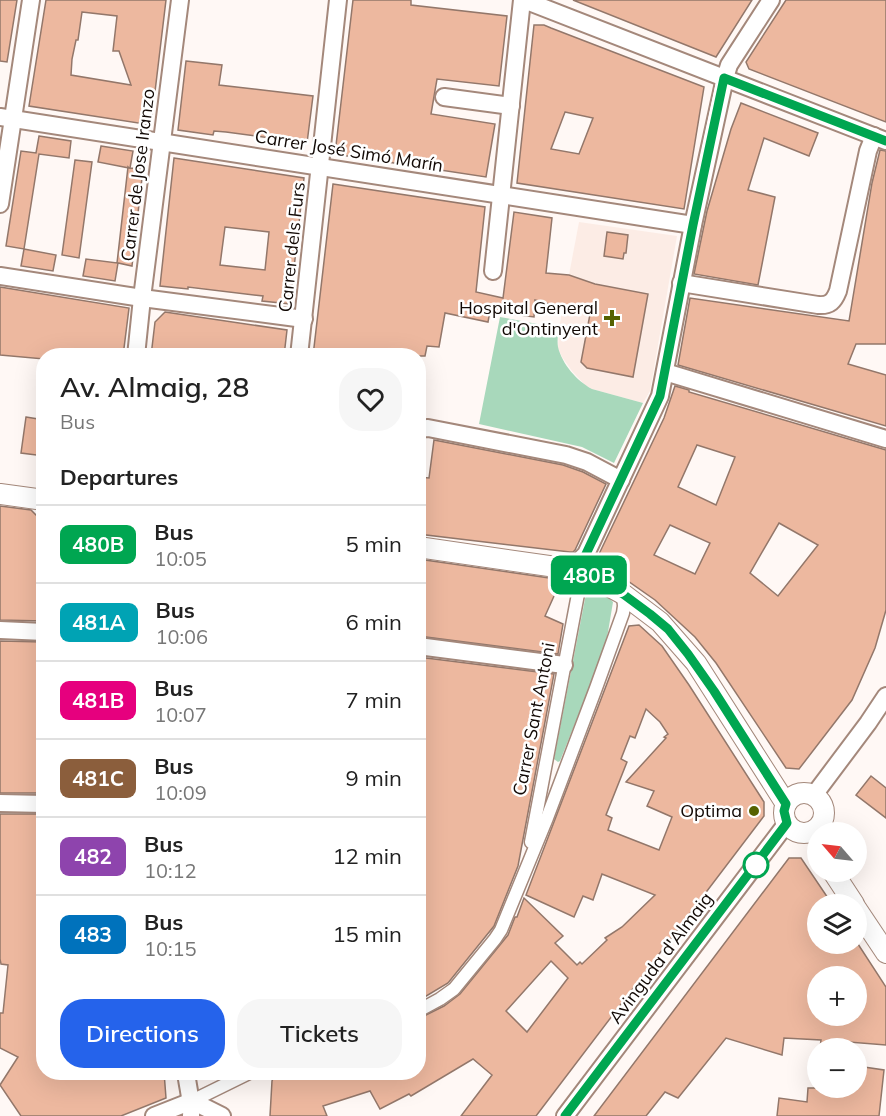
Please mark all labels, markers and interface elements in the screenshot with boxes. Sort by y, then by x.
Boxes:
street label: Carrer de Jose Iranzo [116,87,159,262]
street label: Carrer José Simó Marín [253,124,445,177]
street label: Carrer dels Furs [273,181,310,313]
place label: Hospital General d'Ontinyent [459,296,598,340]
marker: Hospital General d'Ontinyent [603,309,621,327]
button: heart [339,368,402,431]
text: Av. Almaig, 28 [60,369,249,404]
text: Bus [60,409,95,434]
text: Departures [60,463,178,491]
text: Bus [154,518,194,546]
text: 5 min [346,530,402,558]
text: 480B [72,531,124,557]
text: 10:05 [154,546,207,571]
line badge: 480B [547,556,631,594]
text: 480B [563,562,615,588]
text: Bus [156,596,195,624]
text: 6 min [346,608,402,636]
text: 481A [72,609,126,635]
text: 10:06 [156,624,208,649]
street label: Carrer Sant Antoni [507,640,560,797]
text: Bus [154,674,194,702]
text: 7 min [346,686,402,714]
text: 481B [72,687,124,713]
text: 10:07 [154,702,207,727]
text: Bus [154,752,194,780]
text: 9 min [346,764,402,792]
text: 481C [72,765,124,791]
text: 10:09 [154,780,207,805]
place label: Optima [680,799,742,822]
marker: Optima [747,804,761,818]
north arrow [807,822,867,882]
map controls [807,822,867,1098]
text: Bus [144,830,183,858]
text: 12 min [332,842,402,870]
text: 482 [74,843,112,869]
unlabelled marker [743,852,769,878]
text: 10:12 [144,858,197,883]
street label: Avinguda d'Almaig [604,887,718,1028]
button: layers [807,894,867,954]
text: Bus [144,908,183,936]
text: 15 min [332,920,402,948]
text: 483 [74,921,112,947]
text: 10:15 [144,936,197,961]
button: + [807,966,867,1026]
button: Directions [60,999,225,1068]
button: Tickets [237,999,402,1068]
button: − [807,1038,867,1098]

